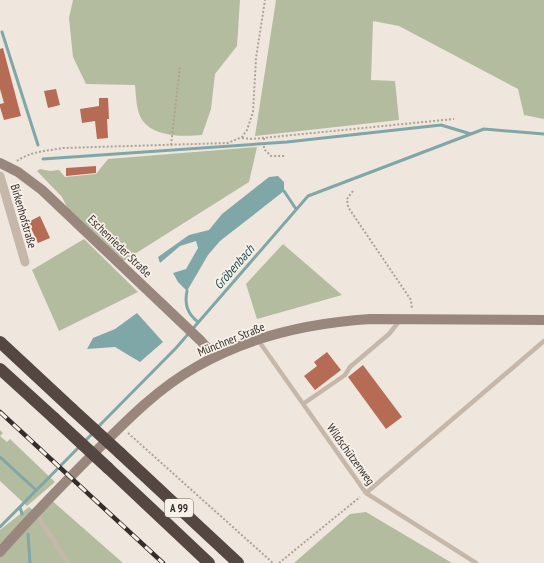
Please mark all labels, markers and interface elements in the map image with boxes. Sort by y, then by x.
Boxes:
street label: Birkenhofstraße [8,182,40,250]
street label: Eschenrieder Straße [85,212,155,280]
water label: Gröbenbach [210,240,259,293]
street label: Münchner Straße [195,319,267,359]
street label: Wildschützenweg [324,420,378,488]
road number: A 99 [165,499,193,517]

